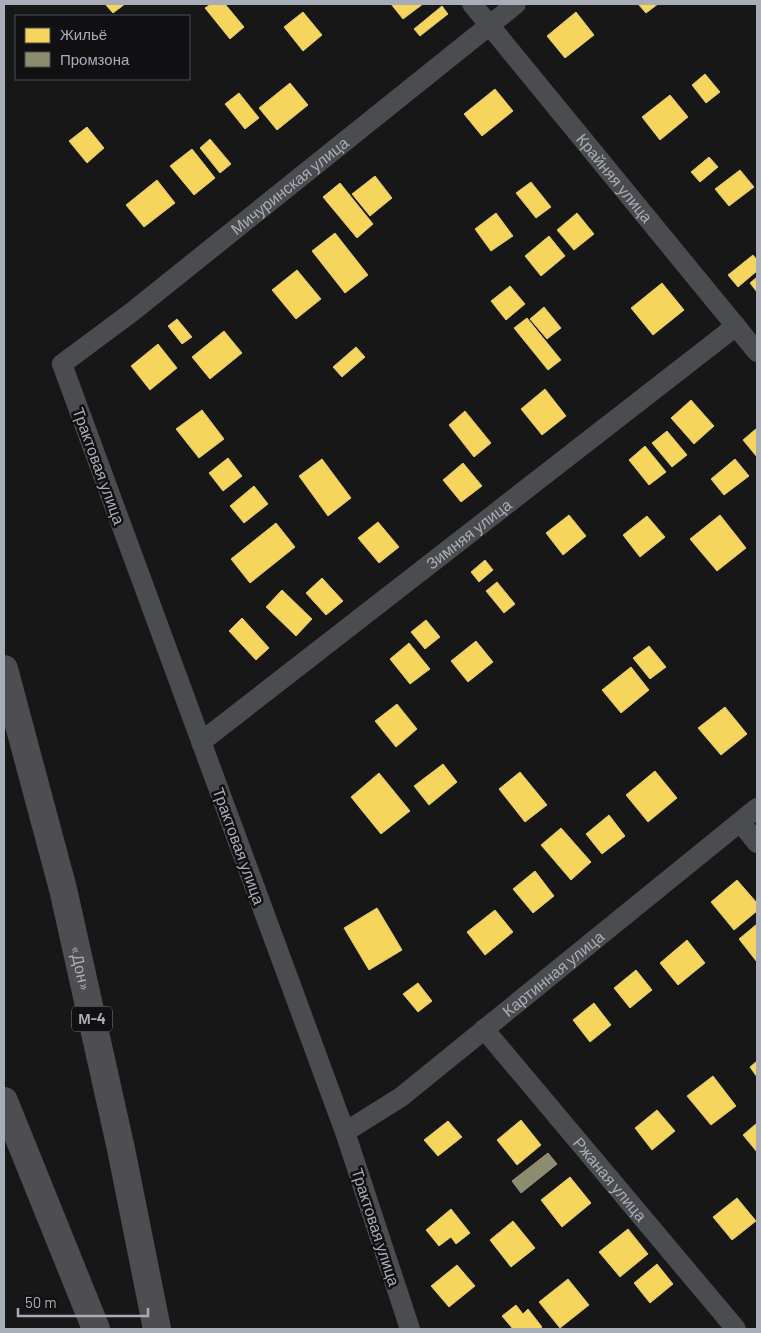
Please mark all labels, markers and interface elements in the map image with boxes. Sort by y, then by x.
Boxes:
legend [15,15,190,80]
text: Жильё [60,25,107,43]
text: Промзона [60,50,130,68]
street label: Крайняя улица [573,129,657,226]
street label: Мичуринская улица [227,132,352,238]
street label: Трактовая улица [70,405,129,527]
street label: Зимняя улица [422,494,515,573]
street label: Трактовая улица [210,785,269,907]
street label: Картинная улица [498,926,608,1020]
street label: «Дон» [67,944,95,993]
road number: М-4 [72,1006,112,1032]
street label: Ржаная улица [570,1133,651,1225]
street label: Трактовая улица [348,1165,405,1288]
scale bar [18,1286,148,1318]
text: 50 m [25,1293,57,1311]

